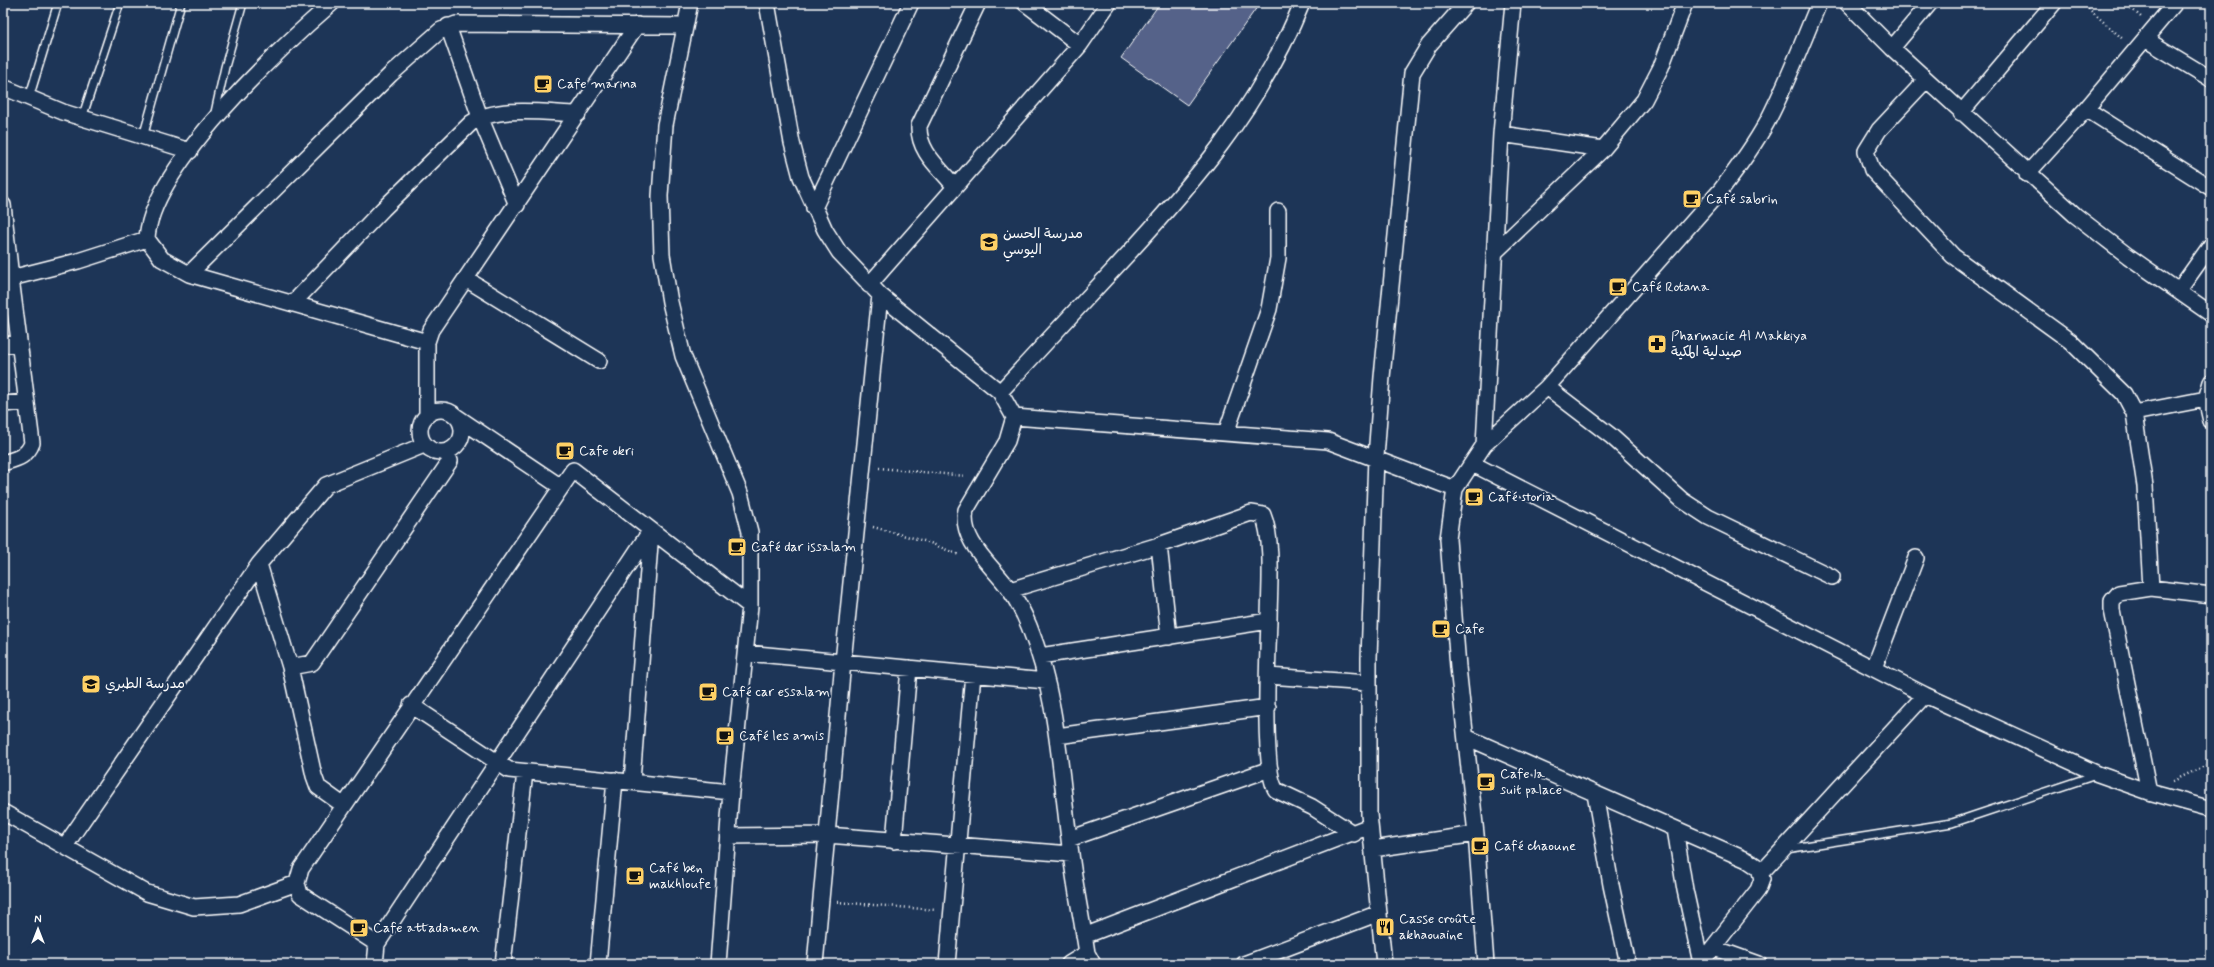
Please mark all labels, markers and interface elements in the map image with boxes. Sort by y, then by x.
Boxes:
cafe icon: Cafe marina [532,73,554,95]
place label: Cafe marina [557,75,637,93]
cafe icon: Café sabrin [1681,188,1703,210]
place label: Café sabrin [1706,190,1778,208]
place label: مدرسة الحسن اليوسي [1003,225,1083,262]
school or university icon: مدرسة الحسن اليوسي [978,231,1000,253]
cafe icon: Café Rotana [1607,276,1629,298]
place label: Café Rotana [1632,278,1710,296]
place label: Pharmacie Al Makkiya صيدلية المكية [1671,327,1807,361]
pharmacy icon: Pharmacie Al Makkiya صيدلية المكية [1646,333,1668,355]
cafe icon: Cafe okri [554,440,576,462]
place label: Cafe okri [579,442,634,460]
cafe icon: Café storia [1463,486,1485,508]
place label: Café storia [1488,488,1554,506]
cafe icon: Café dar issalam [726,536,748,558]
place label: Café dar issalam [751,538,856,556]
cafe icon: Cafe [1430,618,1452,640]
place label: Cafe [1455,620,1485,638]
school or university icon: مدرسة الطبري [80,673,102,695]
place label: مدرسة الطبري [105,675,185,694]
cafe icon: Café car essalam [697,681,719,703]
place label: Café car essalam [722,683,830,701]
cafe icon: Café les amis [714,725,736,747]
place label: Café les amis [739,727,824,745]
place label: Cafe la suit palace [1500,765,1562,799]
cafe icon: Cafe la suit palace [1475,771,1497,793]
cafe icon: Café chaoune [1469,835,1491,857]
place label: Café chaoune [1494,837,1576,855]
place label: Café ben makhloufe [649,859,711,893]
cafe icon: Café ben makhloufe [624,865,646,887]
north arrow [18,909,58,949]
place label: Casse croûte akhaouaine [1399,910,1476,944]
text: N [34,913,42,927]
restaurant icon: Casse croûte akhaouaine [1374,916,1396,938]
cafe icon: Cafe attadamen [348,917,370,939]
place label: Cafe attadamen [373,919,480,937]

